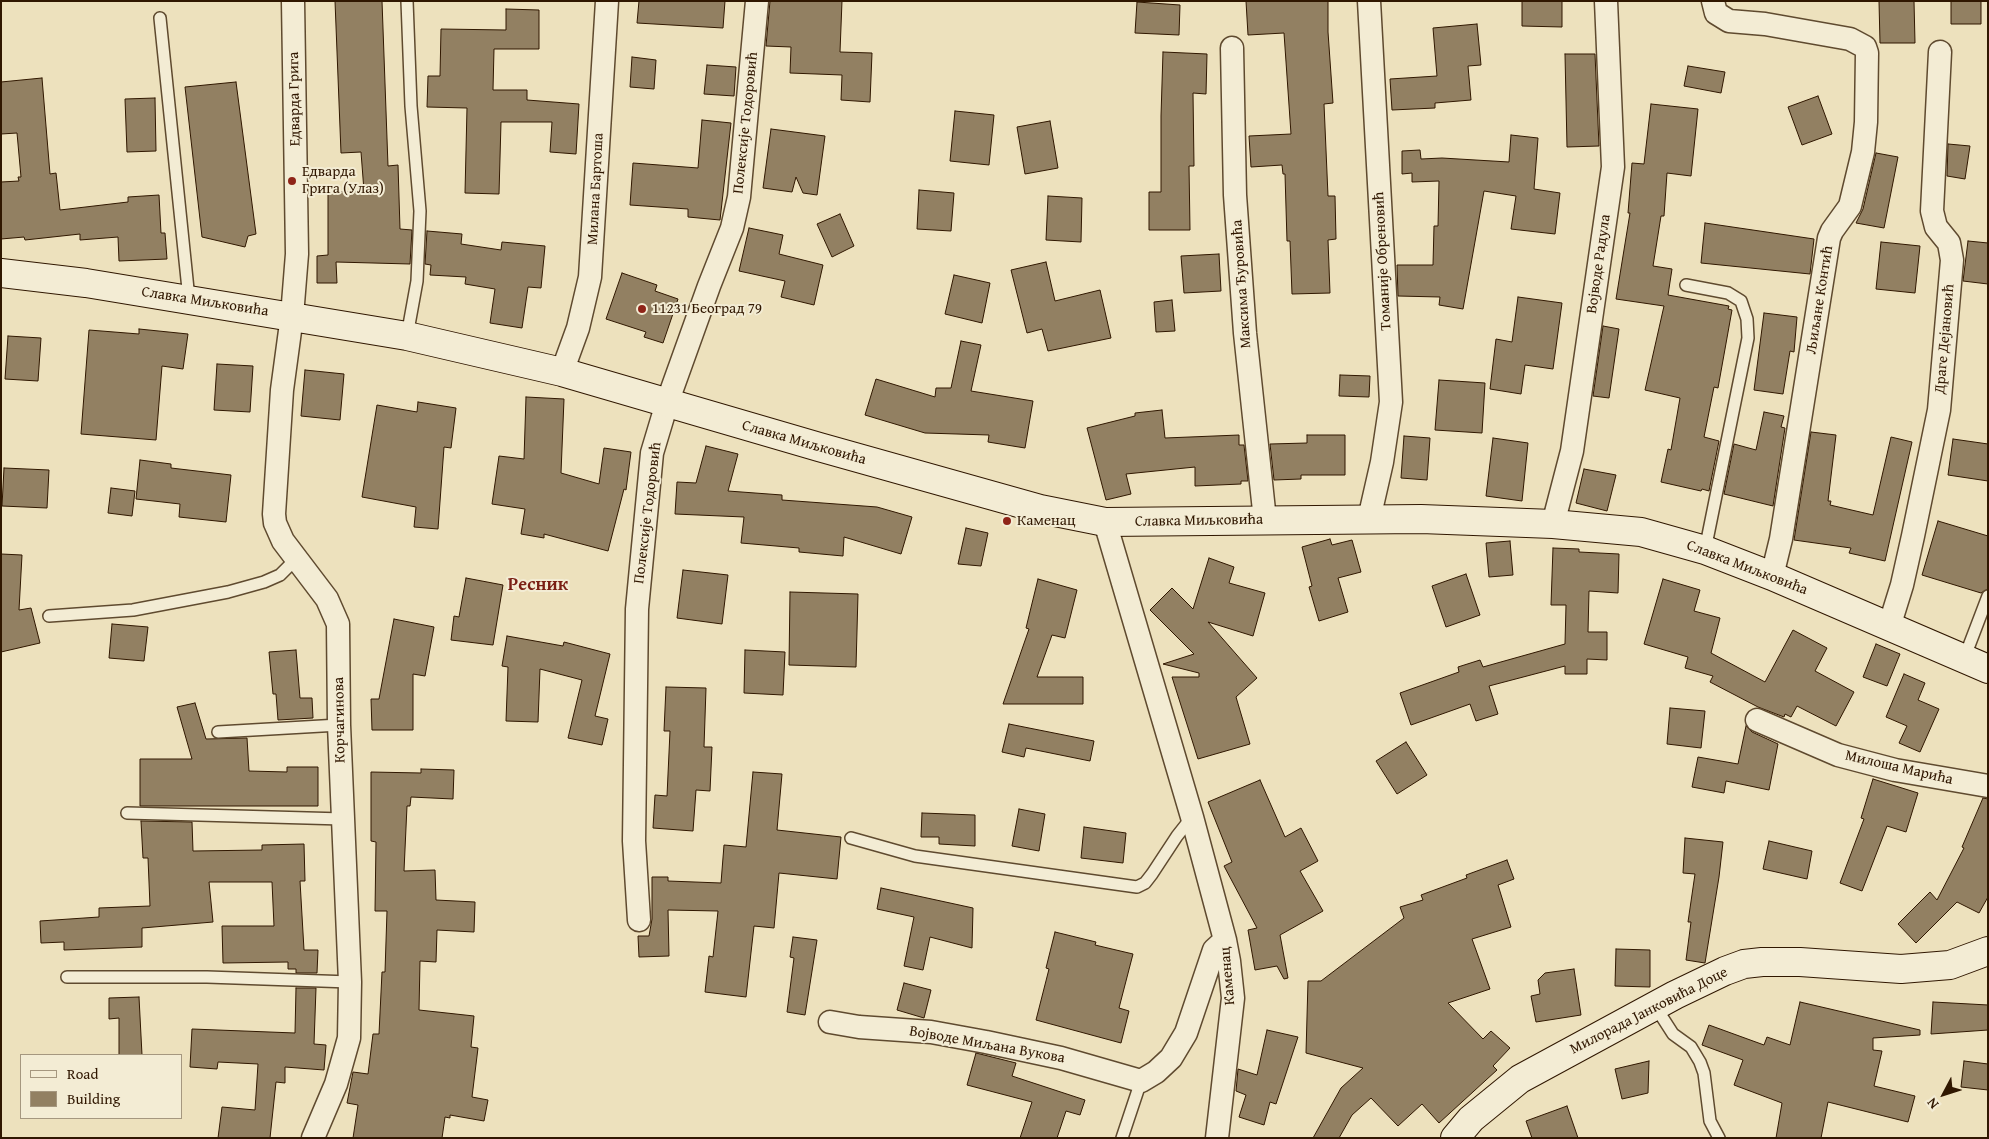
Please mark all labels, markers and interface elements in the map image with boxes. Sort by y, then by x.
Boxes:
street label: Полексије Тодоровић [730,51,762,195]
street label: Едварда Грига [285,52,305,146]
street label: Милана Бартоша [584,132,608,246]
place label: Едварда Грига (Улаз) [302,163,384,198]
marker: Едварда Грига (Улаз) [286,175,298,187]
street label: Томаније Обреновић [1370,191,1396,331]
street label: Војводе Радула [1583,213,1615,315]
street label: Максима Ђуровића [1229,219,1255,349]
street label: Љиљане Контић [1803,245,1837,355]
street label: Славка Миљковића [140,283,270,321]
street label: Драге Дејановић [1931,283,1959,395]
place label: 11231 Београд 79 [652,300,762,318]
marker: 11231 Београд 79 [636,303,648,315]
street label: Славка Миљковића [740,417,868,469]
street label: Полексије Тодоровић [630,441,666,585]
street label: Славка Миљковића [1135,511,1263,531]
place label: Каменац [1017,512,1075,530]
marker: Каменац [1001,515,1013,527]
street label: Славка Миљковића [1684,537,1810,599]
district label: Ресник [508,574,568,596]
street label: Корчагинова [330,677,350,763]
street label: Милоша Марића [1843,747,1955,789]
street label: Каменац [1216,946,1240,1006]
street label: Милорада Јанковића Доце [1567,963,1731,1059]
street label: Војводе Миљана Вукова [908,1022,1066,1068]
legend [20,1054,182,1119]
text: Road [67,1063,98,1084]
north arrow [1919,1069,1969,1119]
text: Building [67,1088,120,1109]
text: N [1922,1094,1943,1114]

